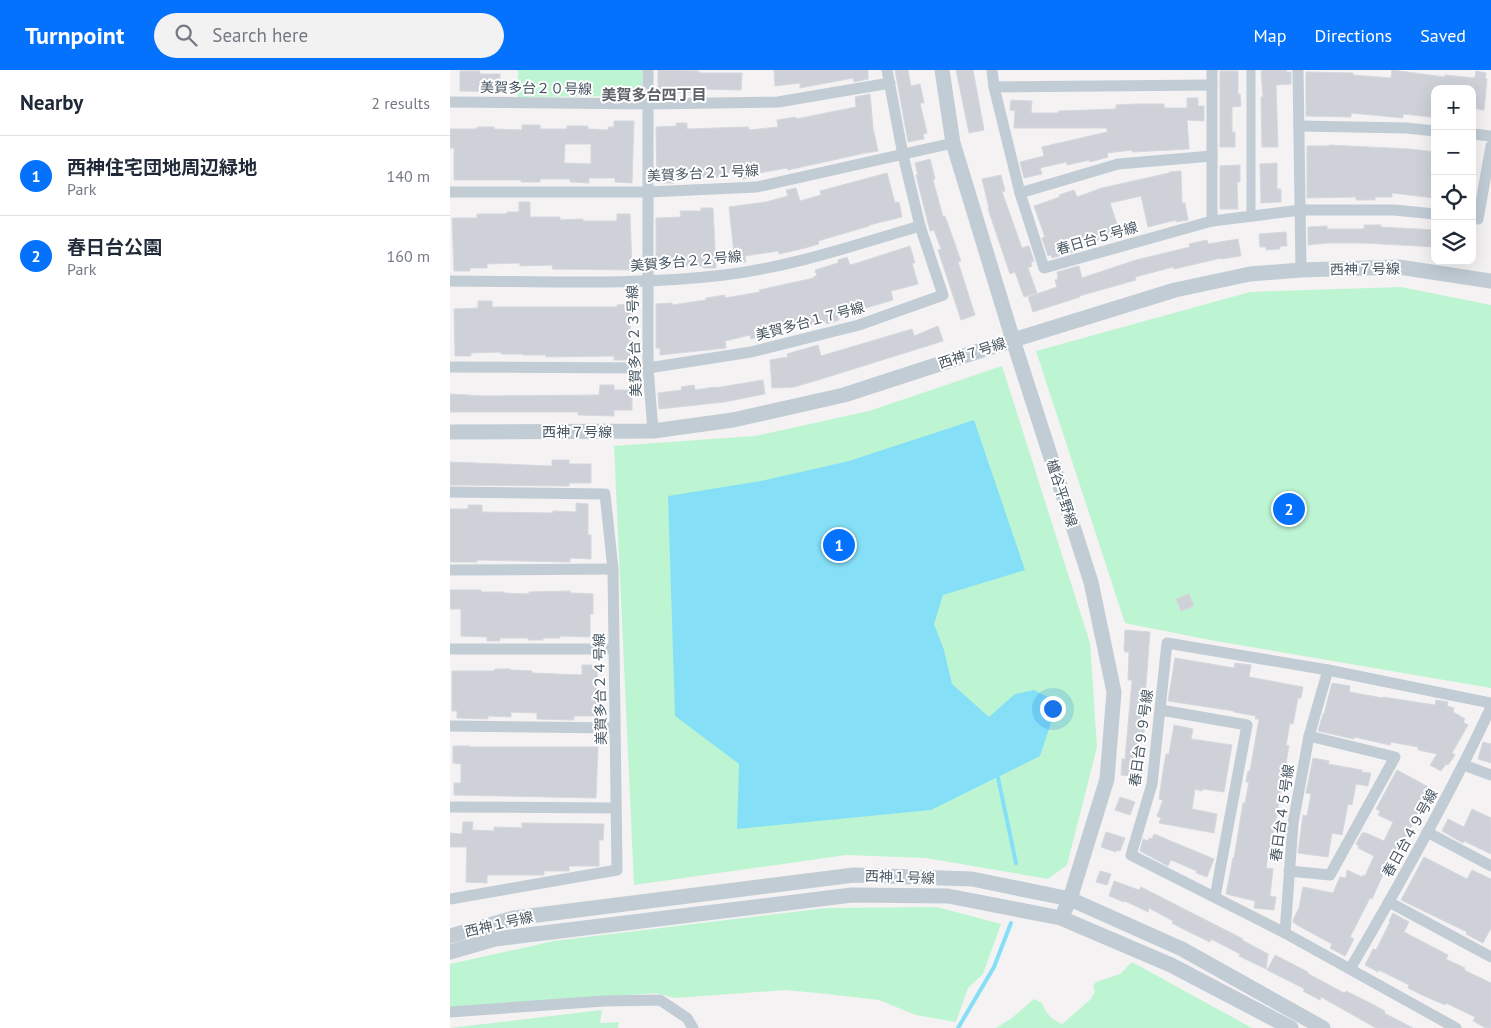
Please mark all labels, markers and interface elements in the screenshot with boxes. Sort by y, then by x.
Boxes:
search box [154,13,504,58]
text: Turnpoint [25,20,124,51]
icon: search [172,21,200,49]
text: Search here [212,23,308,47]
text: Map [1254,24,1286,47]
text: Directions [1314,24,1392,47]
text: Saved [1420,24,1466,47]
street label: 美賀多台２０号線 [480,78,592,98]
district label: 美賀多台四丁目 [601,85,707,104]
map controls [1431,85,1476,265]
button: + [1431,85,1476,130]
text: Nearby [20,89,83,116]
text: 2 results [371,93,430,113]
button: − [1431,130,1476,175]
text: 西神住宅団地周辺緑地 [67,155,257,179]
street label: 美賀多台２１号線 [647,161,759,185]
text: 1 [31,166,41,186]
text: 140 m [387,166,430,186]
button: locate [1431,175,1476,220]
text: Park [67,179,96,199]
street label: 春日台５号線 [1054,218,1140,258]
button: layers [1431,220,1476,265]
text: 春日台公園 [67,235,162,259]
text: 2 [31,246,41,266]
text: 160 m [387,246,430,266]
street label: 美賀多台２２号線 [629,247,743,275]
text: Park [67,259,96,279]
street label: 西神７号線 [1330,259,1400,279]
street label: 美賀多台２３号線 [623,285,645,397]
street label: 美賀多台１７号線 [754,298,866,344]
street label: 西神７号線 [936,334,1008,372]
street label: 西神７号線 [542,423,612,441]
street label: 櫨谷平野線 [1043,457,1081,529]
pin: 2 [1273,490,1305,528]
pin: 1 [823,526,855,564]
street label: 美賀多台２４号線 [590,633,610,745]
street label: 春日台９９号線 [1125,688,1157,788]
your location [1040,696,1066,722]
street label: 春日台４５号線 [1266,763,1298,863]
street label: 春日台４９号線 [1378,786,1442,880]
street label: 西神１号線 [865,867,935,887]
street label: 西神１号線 [463,907,535,941]

